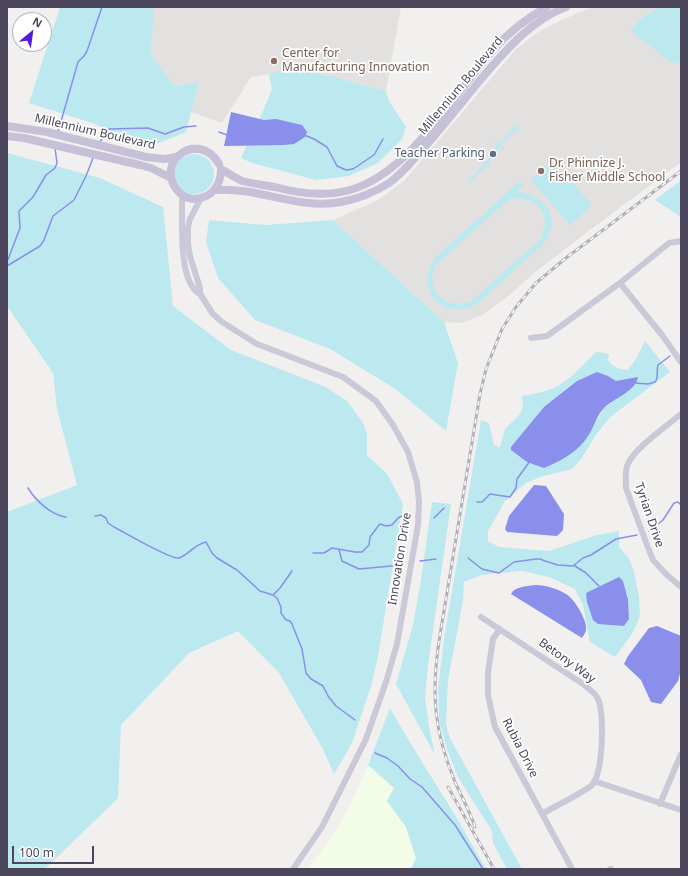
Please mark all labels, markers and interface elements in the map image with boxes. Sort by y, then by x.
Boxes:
north arrow [12,12,52,52]
text: N [30,13,45,31]
street label: Millennium Boulevard [416,34,506,138]
place label: Center for Manufacturing Innovation [282,47,430,75]
marker: Center for Manufacturing Innovation [269,56,279,66]
street label: Millennium Boulevard [33,111,157,153]
place label: Teacher Parking [394,147,485,161]
marker: Teacher Parking [488,149,498,159]
place label: Dr. Phinnize J. Fisher Middle School [549,157,665,185]
marker: Dr. Phinnize J. Fisher Middle School [536,166,546,176]
street label: Tyrian Drive [631,481,667,549]
street label: Innovation Drive [386,512,414,606]
street label: Betony Way [536,636,598,686]
street label: Rubia Drive [499,716,541,780]
scale bar [14,838,96,864]
text: 100 m [19,844,54,861]

